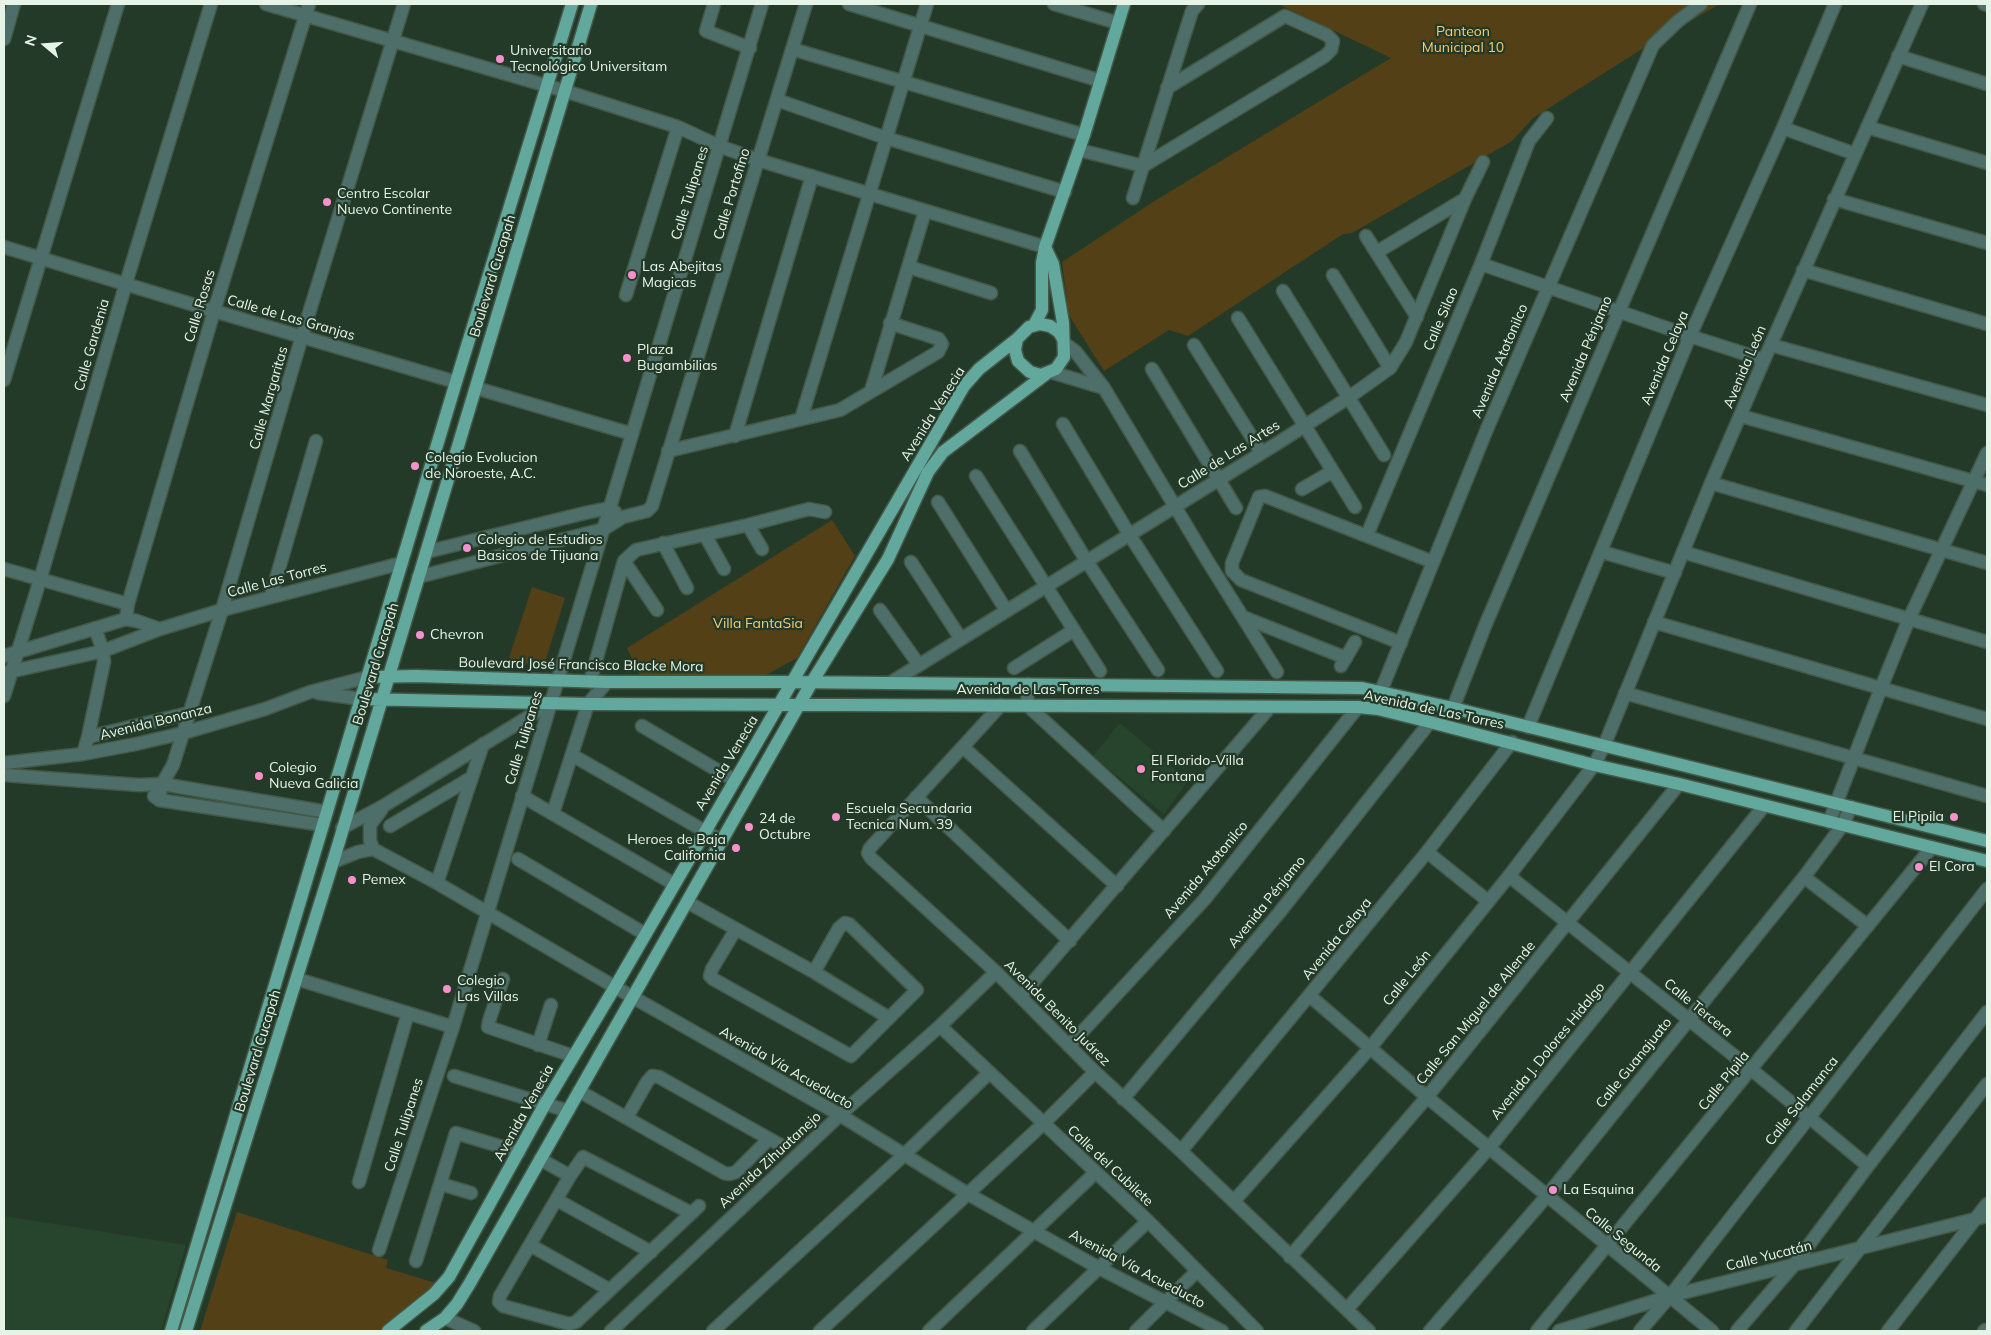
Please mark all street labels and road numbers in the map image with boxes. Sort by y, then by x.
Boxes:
street label: Calle Tulipanes [668,144,712,242]
street label: Calle Portofino [710,146,754,242]
street label: Boulevard Cucapah [466,213,520,339]
street label: Calle Rosas [181,267,219,345]
street label: Calle Silao [1420,285,1462,353]
street label: Calle de Las Granjas [225,292,357,344]
street label: Avenida Pénjamo [1556,293,1616,405]
street label: Calle Gardenia [71,297,113,393]
street label: Avenida Atotonilco [1468,301,1532,421]
street label: Avenida Celaya [1638,308,1692,408]
street label: Avenida León [1720,323,1770,411]
street label: Calle Margaritas [246,344,292,452]
street label: Avenida Venecia [897,364,969,464]
street label: Calle de Las Artes [1175,417,1283,493]
street label: Calle Las Torres [225,559,329,601]
street label: Boulevard Cucapah [349,601,403,727]
street label: Boulevard José Francisco Blacke Mora [458,654,704,676]
street label: Avenida de Las Torres [956,682,1100,698]
street label: Avenida de Las Torres [1362,687,1506,733]
street label: Calle Tulipanes [502,689,546,787]
street label: Avenida Bonanza [98,700,214,744]
street label: Avenida Venecia [692,712,762,814]
street label: Avenida Atotonilco [1160,818,1252,922]
street label: Avenida Pénjamo [1225,853,1309,951]
street label: Avenida Celaya [1299,895,1375,983]
street label: Calle San Miguel de Allende [1413,938,1539,1088]
street label: Calle León [1379,947,1435,1009]
street label: Avenida Benito Juárez [1001,957,1113,1069]
street label: Calle Tercera [1660,975,1736,1041]
street label: Avenida J. Dolores Hidalgo [1487,979,1609,1123]
street label: Boulevard Cucapah [231,988,285,1114]
street label: Calle Guanajuato [1592,1014,1676,1112]
street label: Avenida Vía Acueducto [716,1023,856,1113]
street label: Calle Pípila [1695,1048,1753,1114]
street label: Calle Salamanca [1762,1053,1842,1149]
street label: Avenida Venecia [490,1062,558,1164]
street label: Calle Tulipanes [381,1076,427,1174]
street label: Avenida Zihuatanejo [715,1108,825,1212]
street label: Calle del Cubilete [1064,1122,1156,1210]
street label: Calle Segunda [1581,1204,1665,1276]
street label: Avenida Vía Acueducto [1066,1226,1208,1312]
street label: Calle Yucatán [1724,1237,1814,1275]

